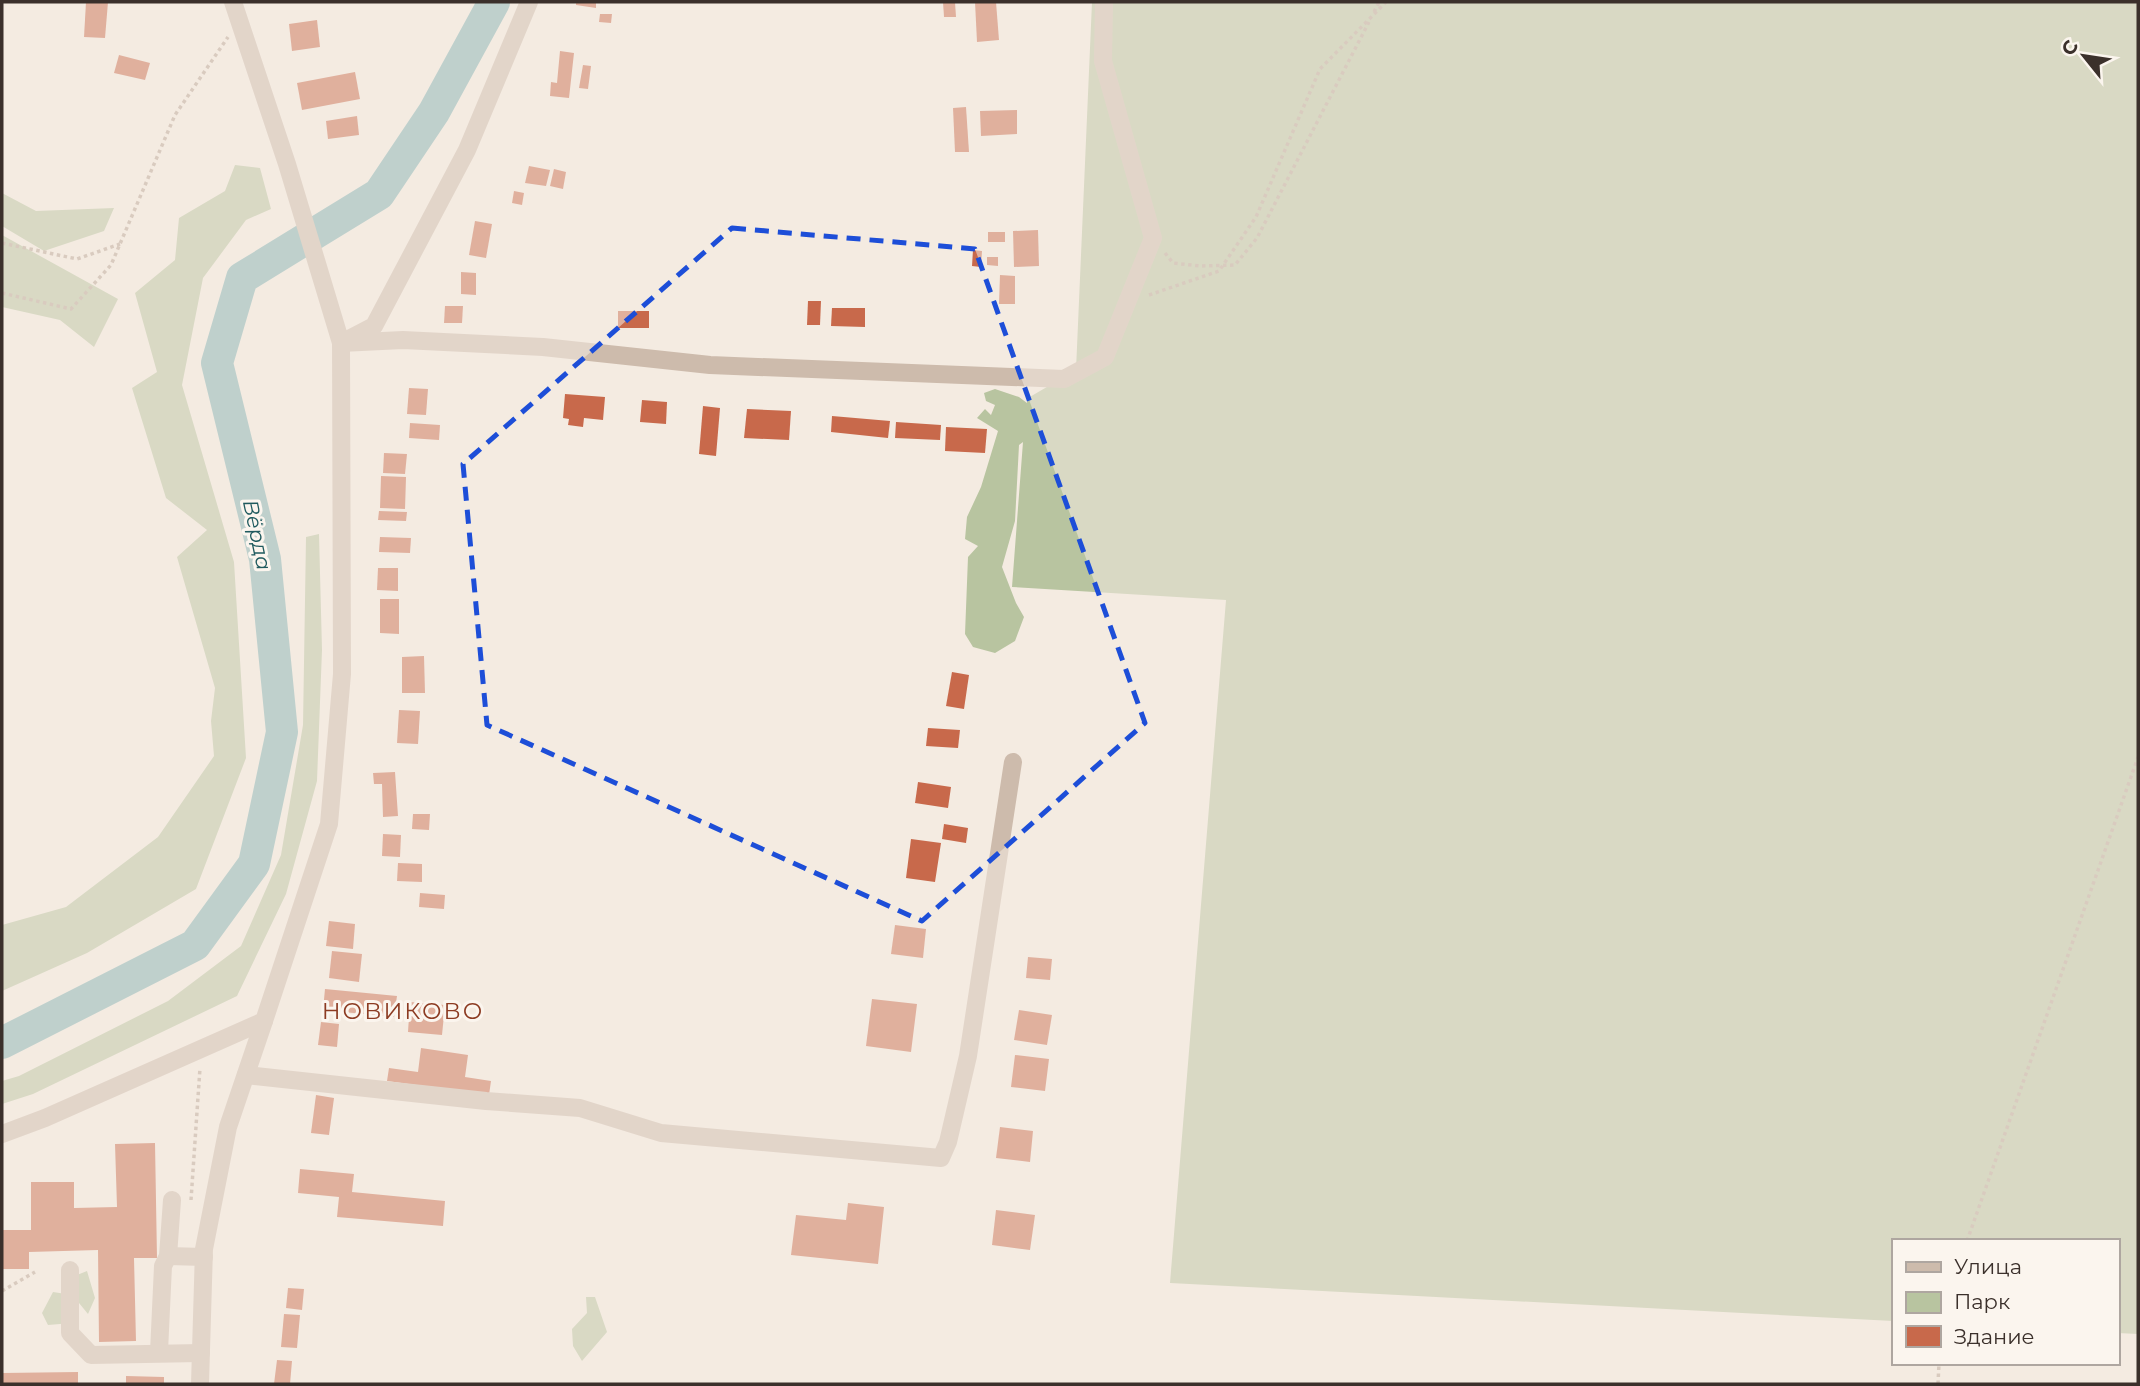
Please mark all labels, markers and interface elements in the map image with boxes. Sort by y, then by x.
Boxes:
north arrow [2049,21,2119,91]
text: С [2056,36,2083,59]
water label: Вёрда [238,497,277,572]
district label: НОВИКОВО [322,997,484,1025]
legend [1892,1239,2119,1365]
text: Улица [1954,1254,2022,1279]
text: Парк [1954,1289,2010,1314]
text: Здание [1954,1324,2035,1349]

